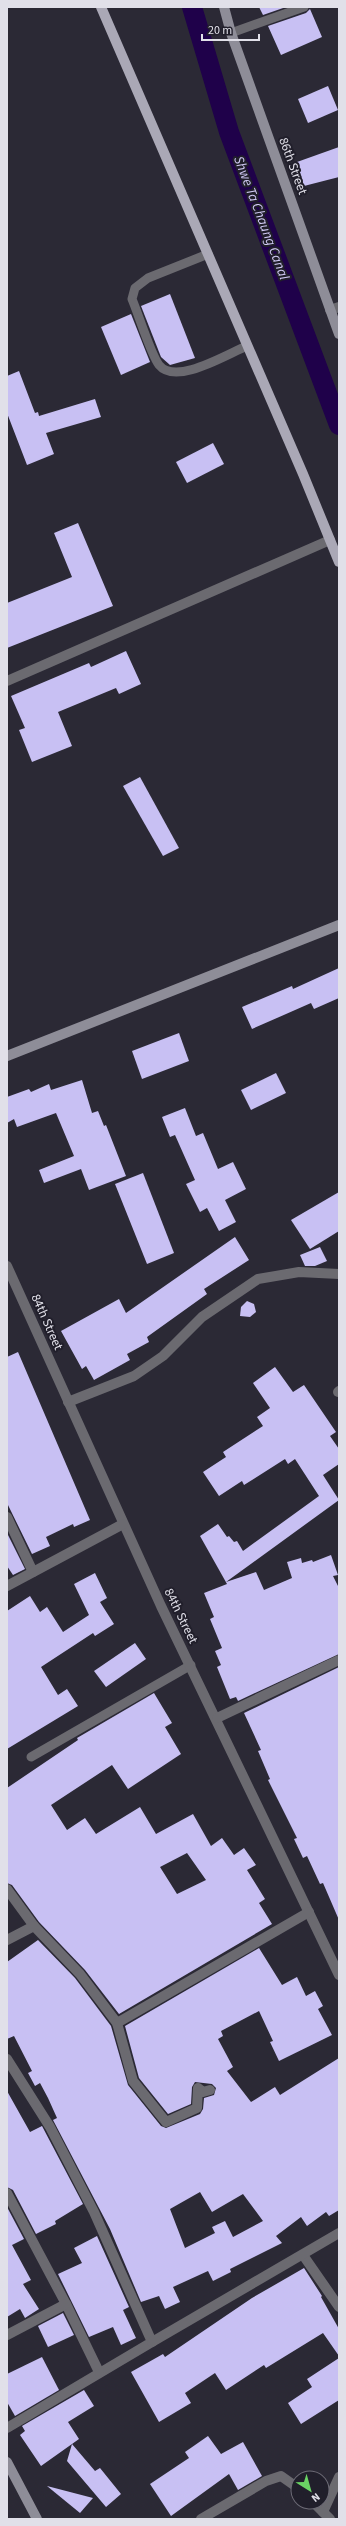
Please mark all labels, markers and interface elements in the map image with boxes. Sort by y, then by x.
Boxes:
scale bar [202,16,259,42]
text: 20 m [208,22,232,39]
street label: 86th Street [274,135,312,198]
water label: Shwe Ta Chaung Canal [228,153,294,283]
street label: 84th Street [27,1291,68,1353]
street label: 84th Street [160,1585,202,1647]
north arrow [290,2470,330,2510]
text: N [308,2489,323,2506]

